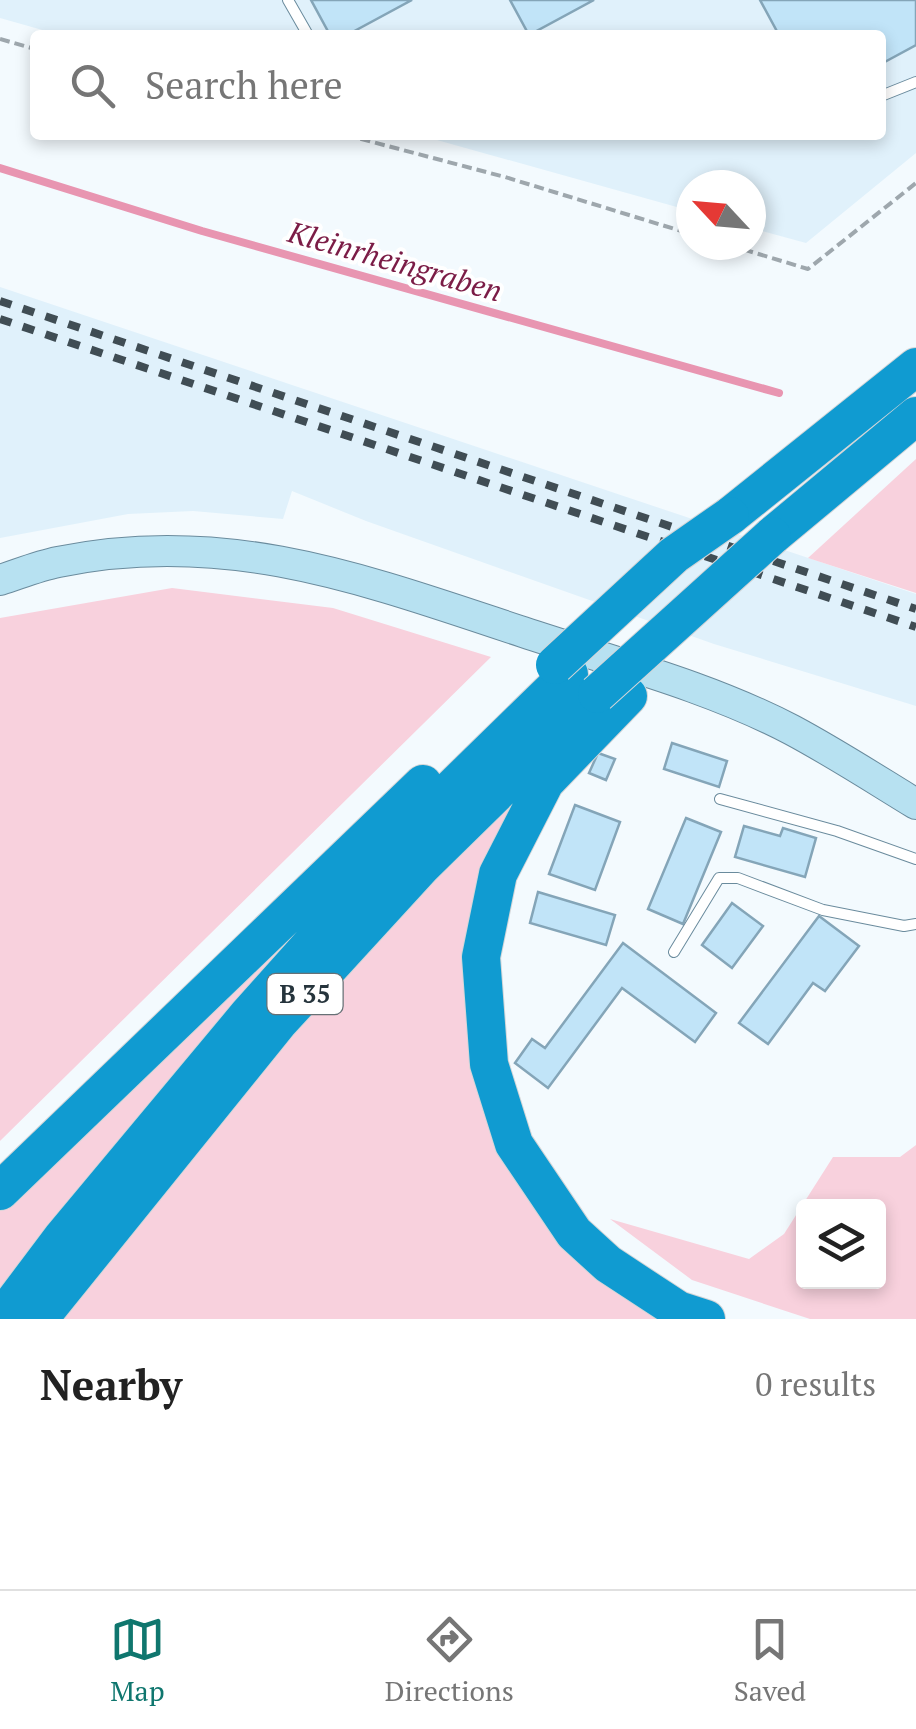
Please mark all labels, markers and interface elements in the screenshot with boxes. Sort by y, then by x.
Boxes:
search box [30,30,886,140]
icon: search [65,58,120,113]
text: Search here [145,60,343,110]
north arrow [676,170,766,260]
water label: Kleinrheingraben [283,211,507,311]
road number: B 35 [268,974,342,1014]
map controls [796,1199,886,1289]
button: layers [796,1199,886,1289]
text: Nearby [40,1356,182,1412]
text: 0 results [755,1363,876,1405]
tab: Map [110,1612,165,1709]
tab: Directions [385,1612,514,1709]
tab: Saved [734,1612,806,1709]

